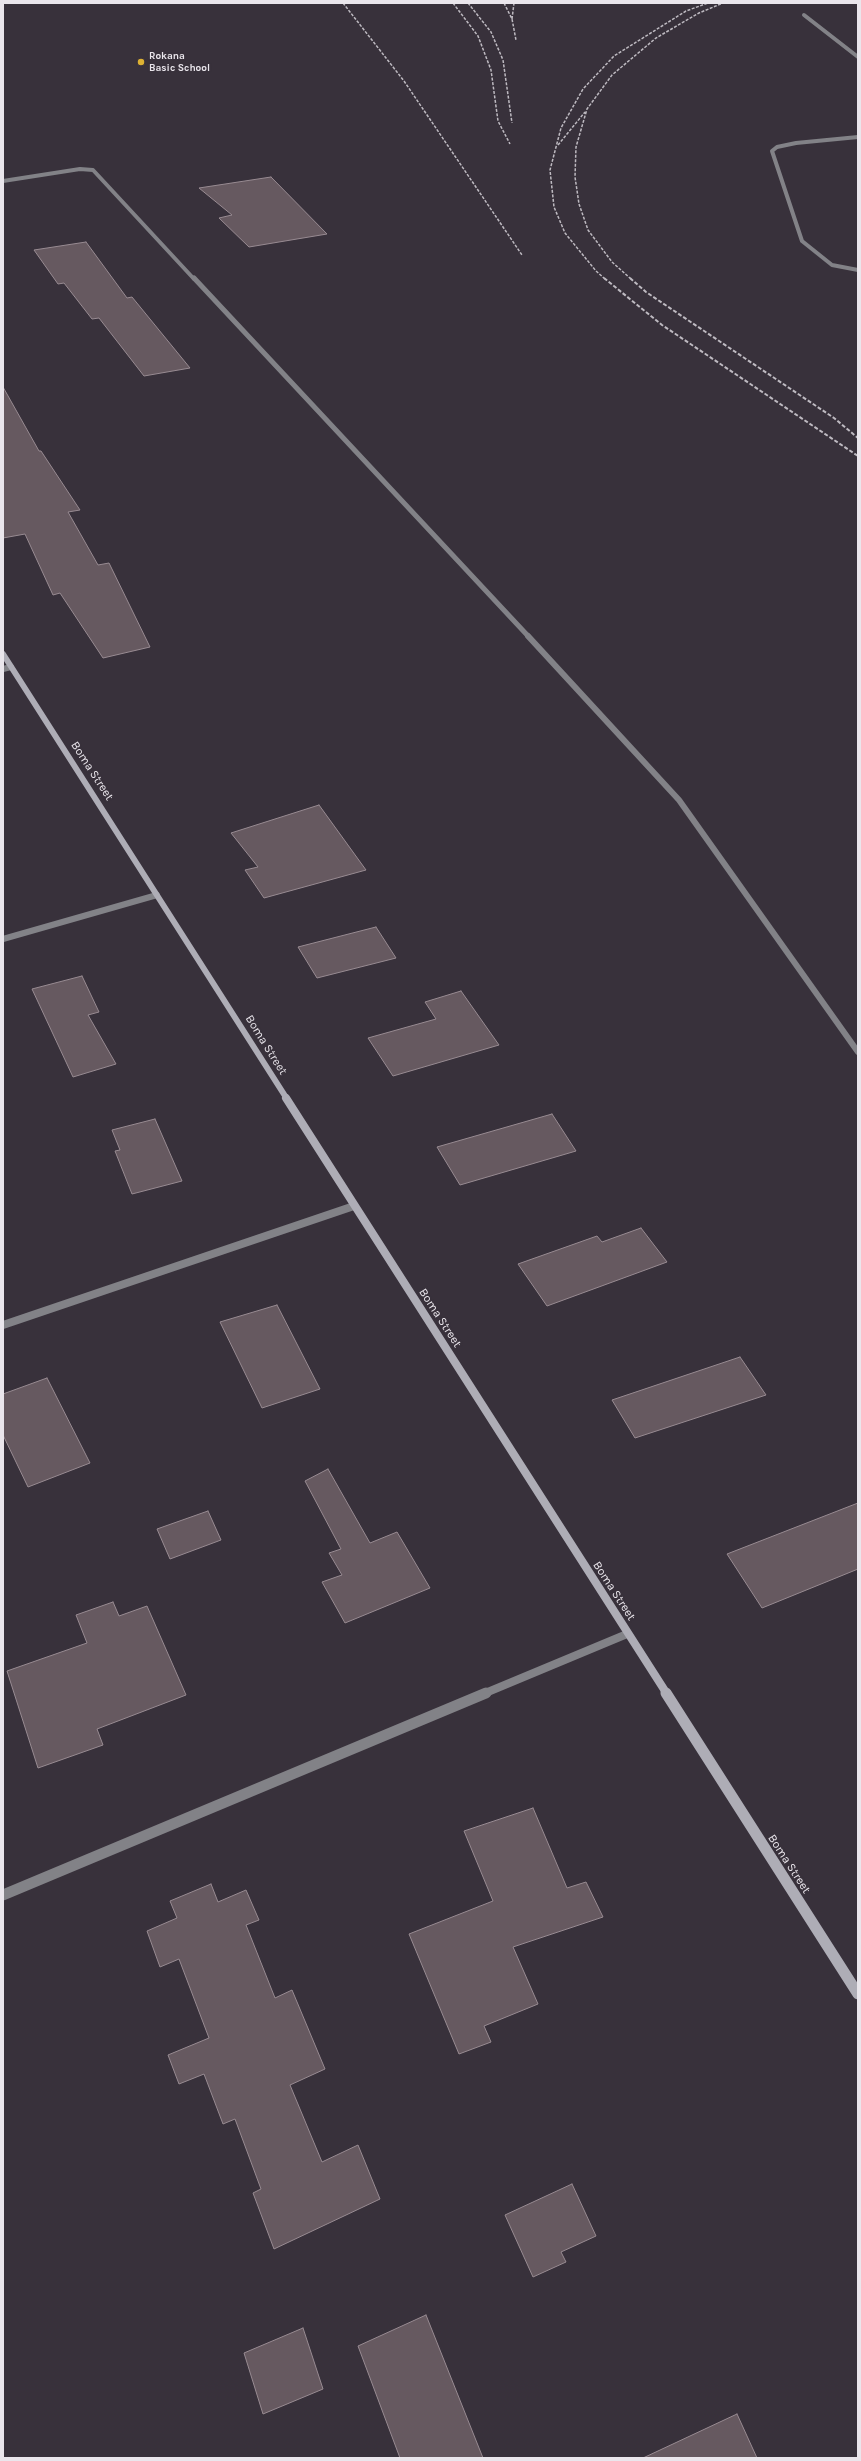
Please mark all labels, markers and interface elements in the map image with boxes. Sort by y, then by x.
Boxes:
place label: Rokana Basic School [149,50,210,74]
marker: Rokana Basic School [136,57,146,67]
street label: Boma Street [68,739,116,803]
street label: Boma Street [242,1013,290,1077]
street label: Boma Street [416,1286,464,1350]
street label: Boma Street [590,1559,638,1623]
street label: Boma Street [765,1832,813,1896]

